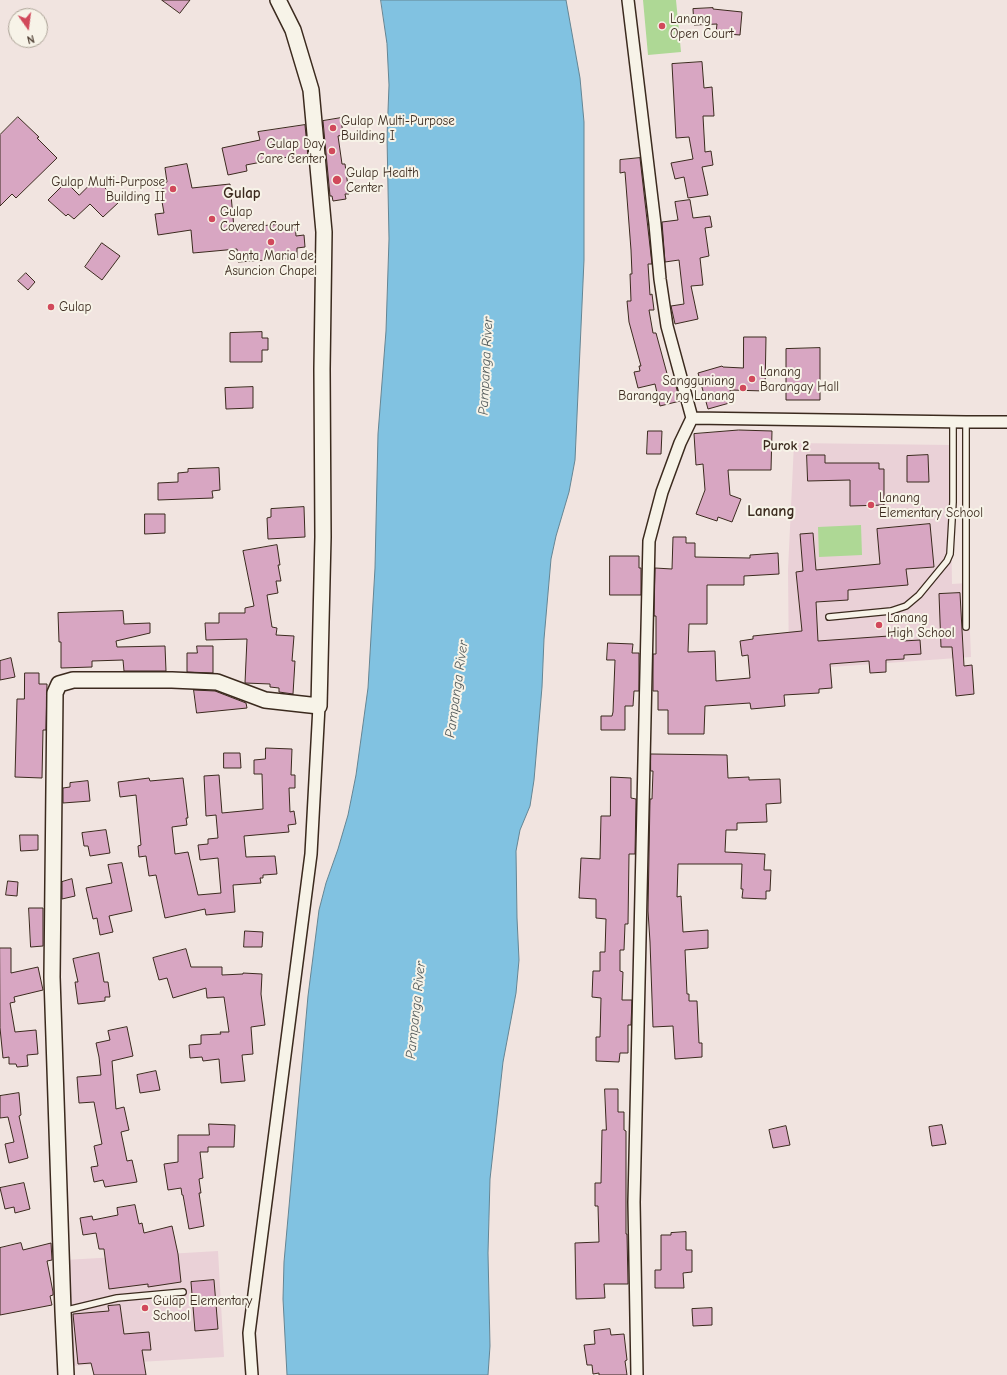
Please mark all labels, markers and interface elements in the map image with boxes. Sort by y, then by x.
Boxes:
north arrow [8,8,48,48]
place label: Lanang Open Court [670,11,734,42]
marker: Lanang Open Court [657,21,667,31]
text: N [26,32,36,46]
place label: Gulap Multi-Purpose Building I [341,113,455,144]
marker: Gulap Multi-Purpose Building I [328,123,338,133]
place label: Gulap Day Care Center [257,136,324,167]
marker: Gulap Day Care Center [327,146,337,156]
place label: Gulap Health Center [346,165,419,196]
place label: Gulap Multi-Purpose Building II [51,174,165,205]
marker: Gulap Health Center [331,174,343,186]
marker: Gulap Multi-Purpose Building II [168,184,178,194]
district label: Gulap [223,185,261,203]
place label: Gulap Covered Court [220,204,299,235]
marker: Gulap Covered Court [207,214,217,224]
marker: Santa Maria de Asuncion Chapel [266,237,276,247]
place label: Santa Maria de Asuncion Chapel [225,248,317,279]
place label: Gulap [59,299,91,315]
marker: Gulap [46,302,56,312]
water label: Pampanga River [475,317,497,415]
place label: Lanang Barangay Hall [760,364,839,395]
place label: Sangguniang Barangay ng Lanang [618,373,735,404]
marker: Lanang Barangay Hall [747,374,757,384]
marker: Sangguniang Barangay ng Lanang [738,383,748,393]
district label: Purok 2 [763,438,809,454]
place label: Lanang Elementary School [879,490,983,521]
marker: Lanang Elementary School [866,500,876,510]
district label: Lanang [747,503,795,521]
place label: Lanang High School [887,610,955,641]
marker: Lanang High School [874,620,884,630]
water label: Pampanga River [442,639,472,739]
water label: Pampanga River [403,960,429,1060]
place label: Gulap Elementary School [153,1293,252,1324]
marker: Gulap Elementary School [140,1303,150,1313]

